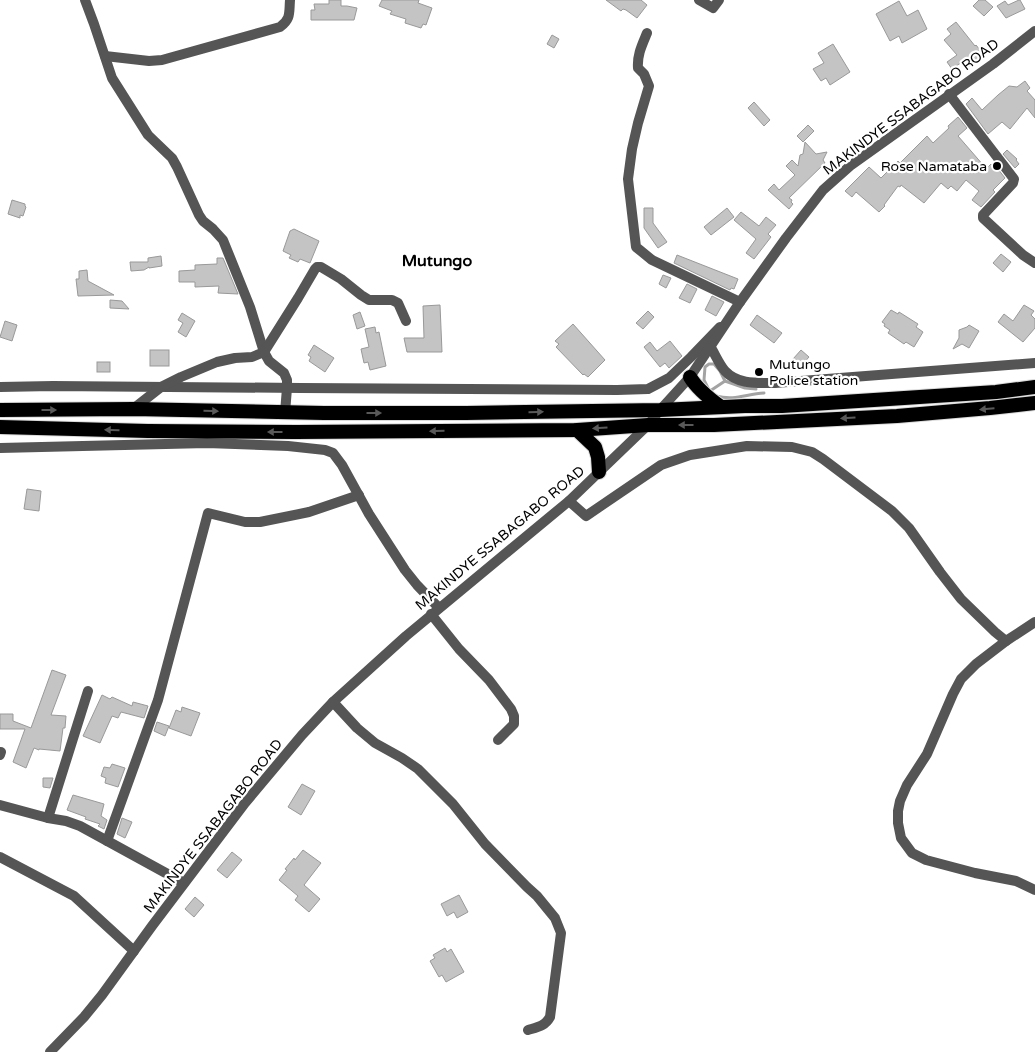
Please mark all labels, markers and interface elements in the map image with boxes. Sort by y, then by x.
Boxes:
street label: MAKINDYE SSABAGABO ROAD [820,35,1002,179]
place label: Rose Namataba [881,158,987,175]
marker: Rose Namataba [991,160,1003,172]
district label: Mutungo [402,251,472,271]
place label: Mutungo Police station [769,356,858,389]
marker: Mutungo Police station [753,366,765,378]
one-way arrow [978,405,994,413]
one-way arrow [41,406,57,414]
one-way arrow [203,408,219,416]
one-way arrow [528,408,544,416]
one-way arrow [366,409,382,417]
one-way arrow [840,415,856,423]
one-way arrow [677,421,693,429]
one-way arrow [591,425,607,433]
one-way arrow [104,426,120,434]
one-way arrow [429,427,445,435]
one-way arrow [266,428,282,436]
street label: MAKINDYE SSABAGABO ROAD [412,462,588,614]
street label: MAKINDYE SSABAGABO ROAD [140,736,286,916]

